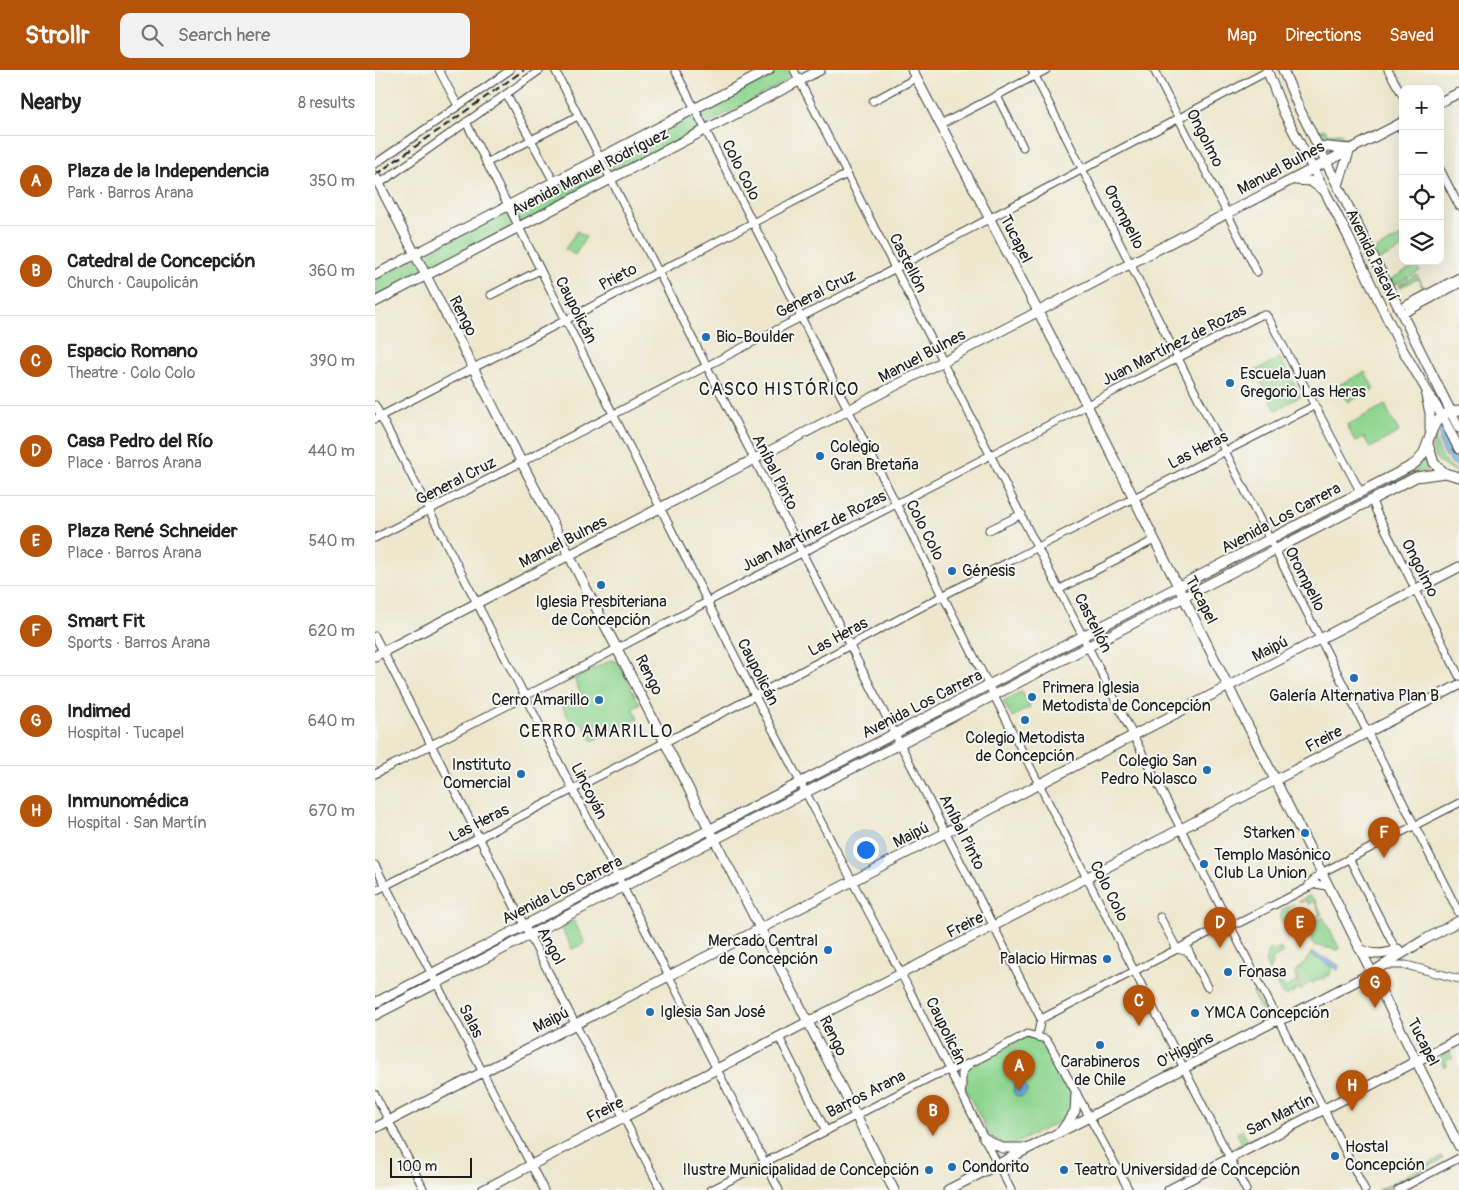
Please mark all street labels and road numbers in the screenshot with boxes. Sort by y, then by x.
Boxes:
street label: Ongolmo [1182,106,1228,171]
street label: Avenida Manuel Rodríguez [508,124,672,220]
street label: Colo Colo [717,136,765,204]
street label: Manuel Bulnes [1234,137,1328,199]
street label: Orompello [1099,181,1149,253]
street label: Avenida Paicaví [1341,205,1403,305]
street label: Tucapel [995,212,1037,266]
street label: Castellón [885,230,931,296]
street label: Prieto [596,259,641,295]
street label: General Cruz [772,265,860,323]
street label: Caupolicán [551,273,601,347]
street label: Rengo [444,293,482,340]
street label: Juan Martínez de Rozas [1098,300,1250,390]
street label: Manuel Bulnes [875,325,969,387]
street label: Las Heras [1165,426,1231,474]
street label: Aníbal Pinto [747,431,803,513]
street label: General Cruz [412,452,500,510]
street label: Avenida Los Carrera [1218,478,1344,558]
street label: Juan Martínez de Rozas [738,486,890,576]
street label: Colo Colo [901,496,949,564]
street label: Manuel Bulnes [516,511,610,573]
street label: Ongolmo [1397,536,1443,601]
street label: Orompello [1280,543,1330,615]
street label: Tucapel [1180,573,1222,627]
street label: Castellón [1070,590,1116,656]
street label: Las Heras [805,613,871,661]
street label: Maipú [1249,632,1291,666]
street label: Caupolicán [733,635,783,709]
street label: Rengo [630,652,668,699]
street label: Avenida Los Carrera [858,665,986,743]
street label: Freire [1302,721,1346,757]
street label: Lincoyán [566,759,612,823]
street label: Aníbal Pinto [934,791,990,873]
street label: Las Heras [446,799,512,847]
street label: Maipú [890,818,932,852]
street label: Avenida Los Carrera [498,851,626,929]
street label: Colo Colo [1085,857,1133,925]
street label: Freire [943,907,987,943]
street label: Angol [533,924,569,968]
street label: Caupolicán [921,994,971,1068]
street label: Salas [454,1001,488,1041]
street label: Maipú [530,1003,572,1037]
street label: Rengo [814,1013,852,1060]
street label: Tucapel [1402,1015,1444,1069]
street label: O'Higgins [1153,1027,1217,1073]
street label: Barros Arana [823,1065,909,1123]
street label: San Martín [1243,1089,1317,1141]
street label: Freire [583,1092,627,1128]

